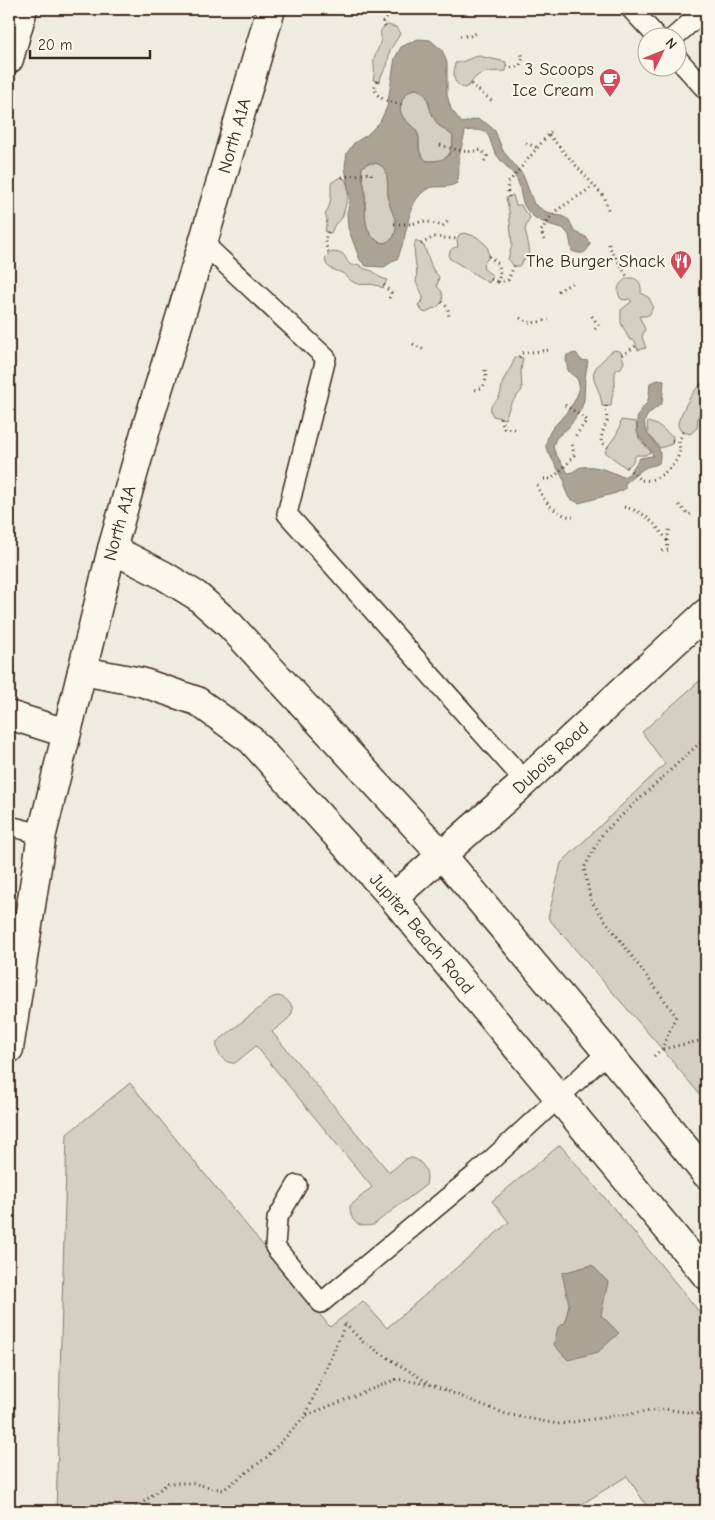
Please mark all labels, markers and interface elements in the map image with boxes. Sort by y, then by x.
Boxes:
scale bar [30,28,150,60]
north arrow [638,28,688,78]
text: N [662,34,680,53]
text: 20 m [38,36,72,54]
place label: 3 Scoops Ice Cream [512,59,594,101]
cafe icon: 3 Scoops Ice Cream [598,67,622,98]
street label: North A1A [213,96,255,176]
restaurant icon: The Burger Shack [669,249,693,280]
place label: The Burger Shack [526,251,665,272]
street label: North A1A [99,483,140,563]
street label: Dubois Road [508,717,593,798]
street label: Jupiter Beach Road [365,869,478,998]

